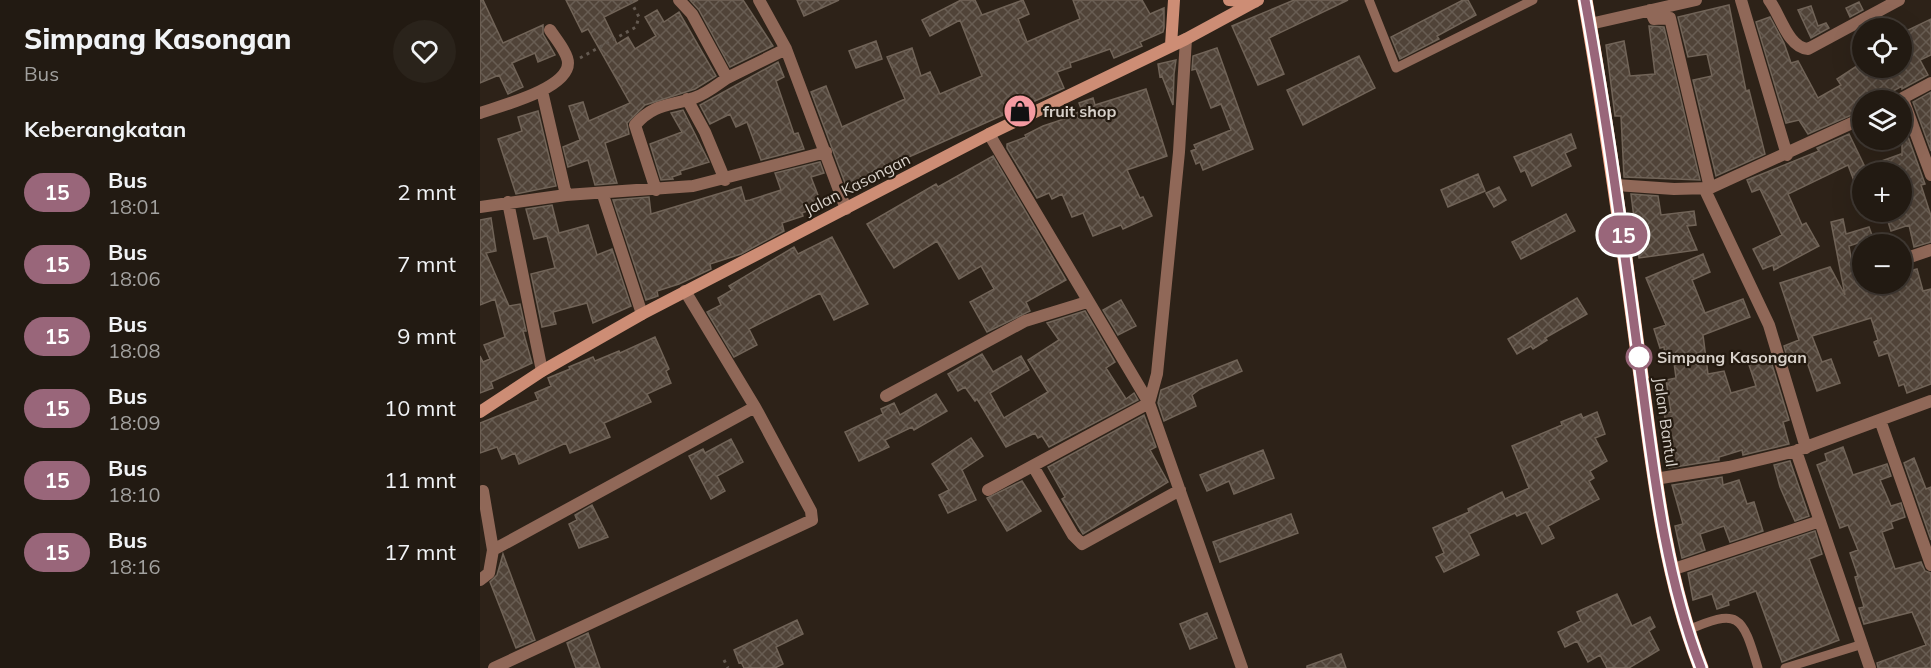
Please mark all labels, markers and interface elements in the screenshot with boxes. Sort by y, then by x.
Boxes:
map controls [1852,18,1912,294]
button: locate [1852,18,1912,78]
button: heart [393,20,456,83]
text: Simpang Kasongan [24,21,291,56]
text: Bus [24,61,59,86]
button: layers [1852,90,1912,150]
shop icon: fruit shop [1002,93,1038,129]
place label: fruit shop [1043,101,1116,121]
text: Keberangkatan [24,115,186,143]
street label: Jalan Kasongan [800,149,914,219]
button: + [1852,162,1912,222]
text: Bus [108,166,147,194]
text: 2 mnt [397,178,456,206]
text: 15 [44,179,70,205]
text: 18:01 [108,194,161,219]
line badge: 15 [1596,216,1650,254]
text: 15 [1610,222,1636,248]
button: − [1852,234,1912,294]
text: Bus [108,238,147,266]
text: 7 mnt [397,250,456,278]
text: 15 [44,251,70,277]
text: 18:06 [108,266,161,291]
text: Bus [108,310,147,338]
text: 9 mnt [397,322,456,350]
text: 15 [44,323,70,349]
text: 18:08 [108,338,161,363]
marker: Simpang Kasongan [1626,344,1652,370]
place label: Simpang Kasongan [1657,347,1807,367]
street label: Jalan Bantul [1650,376,1682,468]
text: Bus [108,382,147,410]
text: 10 mnt [384,394,456,422]
text: 15 [44,395,70,421]
text: 18:09 [108,410,161,435]
text: Bus [108,454,147,482]
text: 11 mnt [384,466,456,494]
text: 15 [44,467,70,493]
text: 18:10 [108,482,161,507]
text: Bus [108,526,147,554]
text: 17 mnt [384,538,456,566]
text: 15 [44,539,70,565]
text: 18:16 [108,554,161,579]

